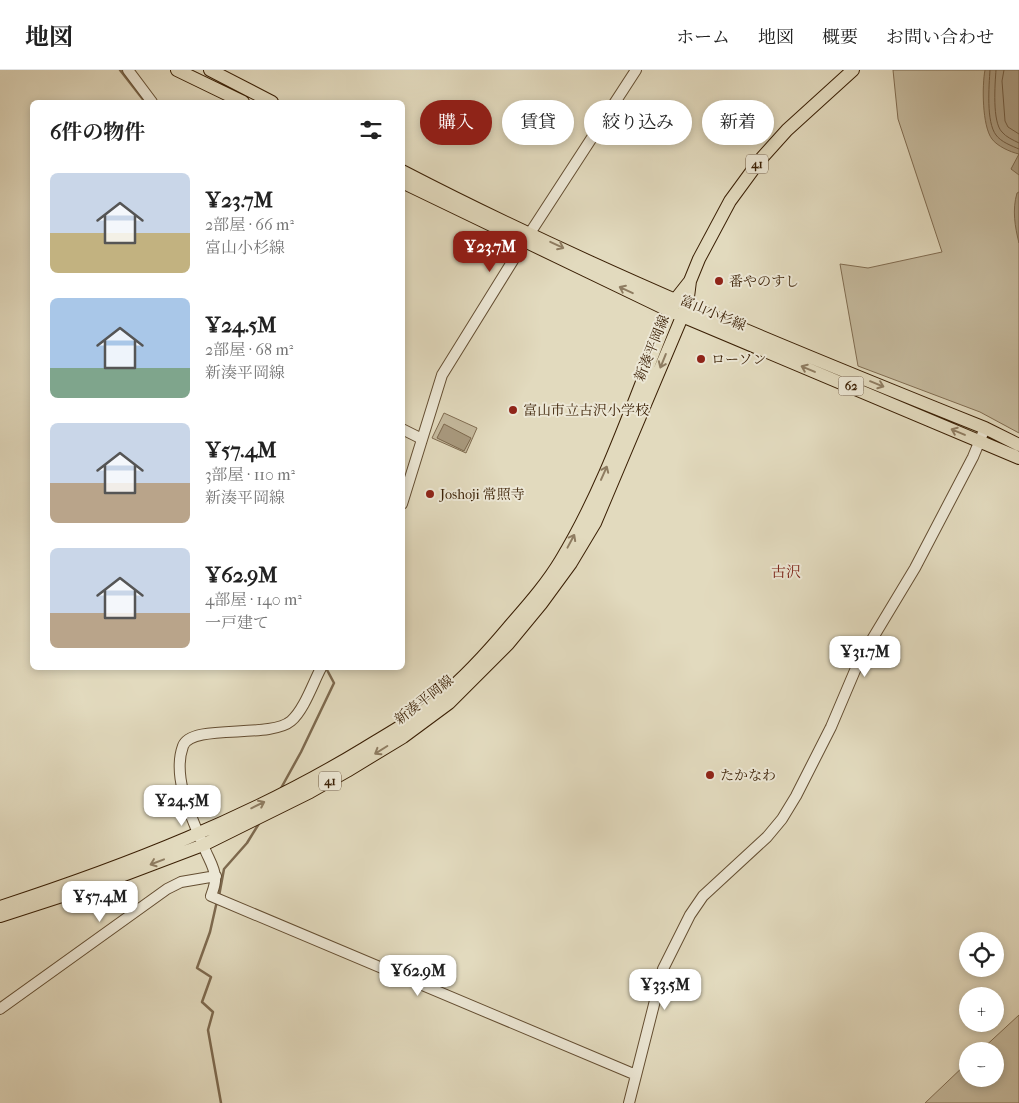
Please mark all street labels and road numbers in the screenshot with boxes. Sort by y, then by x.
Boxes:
road number: 41 [746,155,768,174]
street label: 富山小杉線 [677,292,749,334]
street label: 新湊平岡線 [631,312,673,384]
road number: 62 [838,376,864,396]
street label: 新湊平岡線 [391,672,457,728]
road number: 41 [319,771,341,790]

